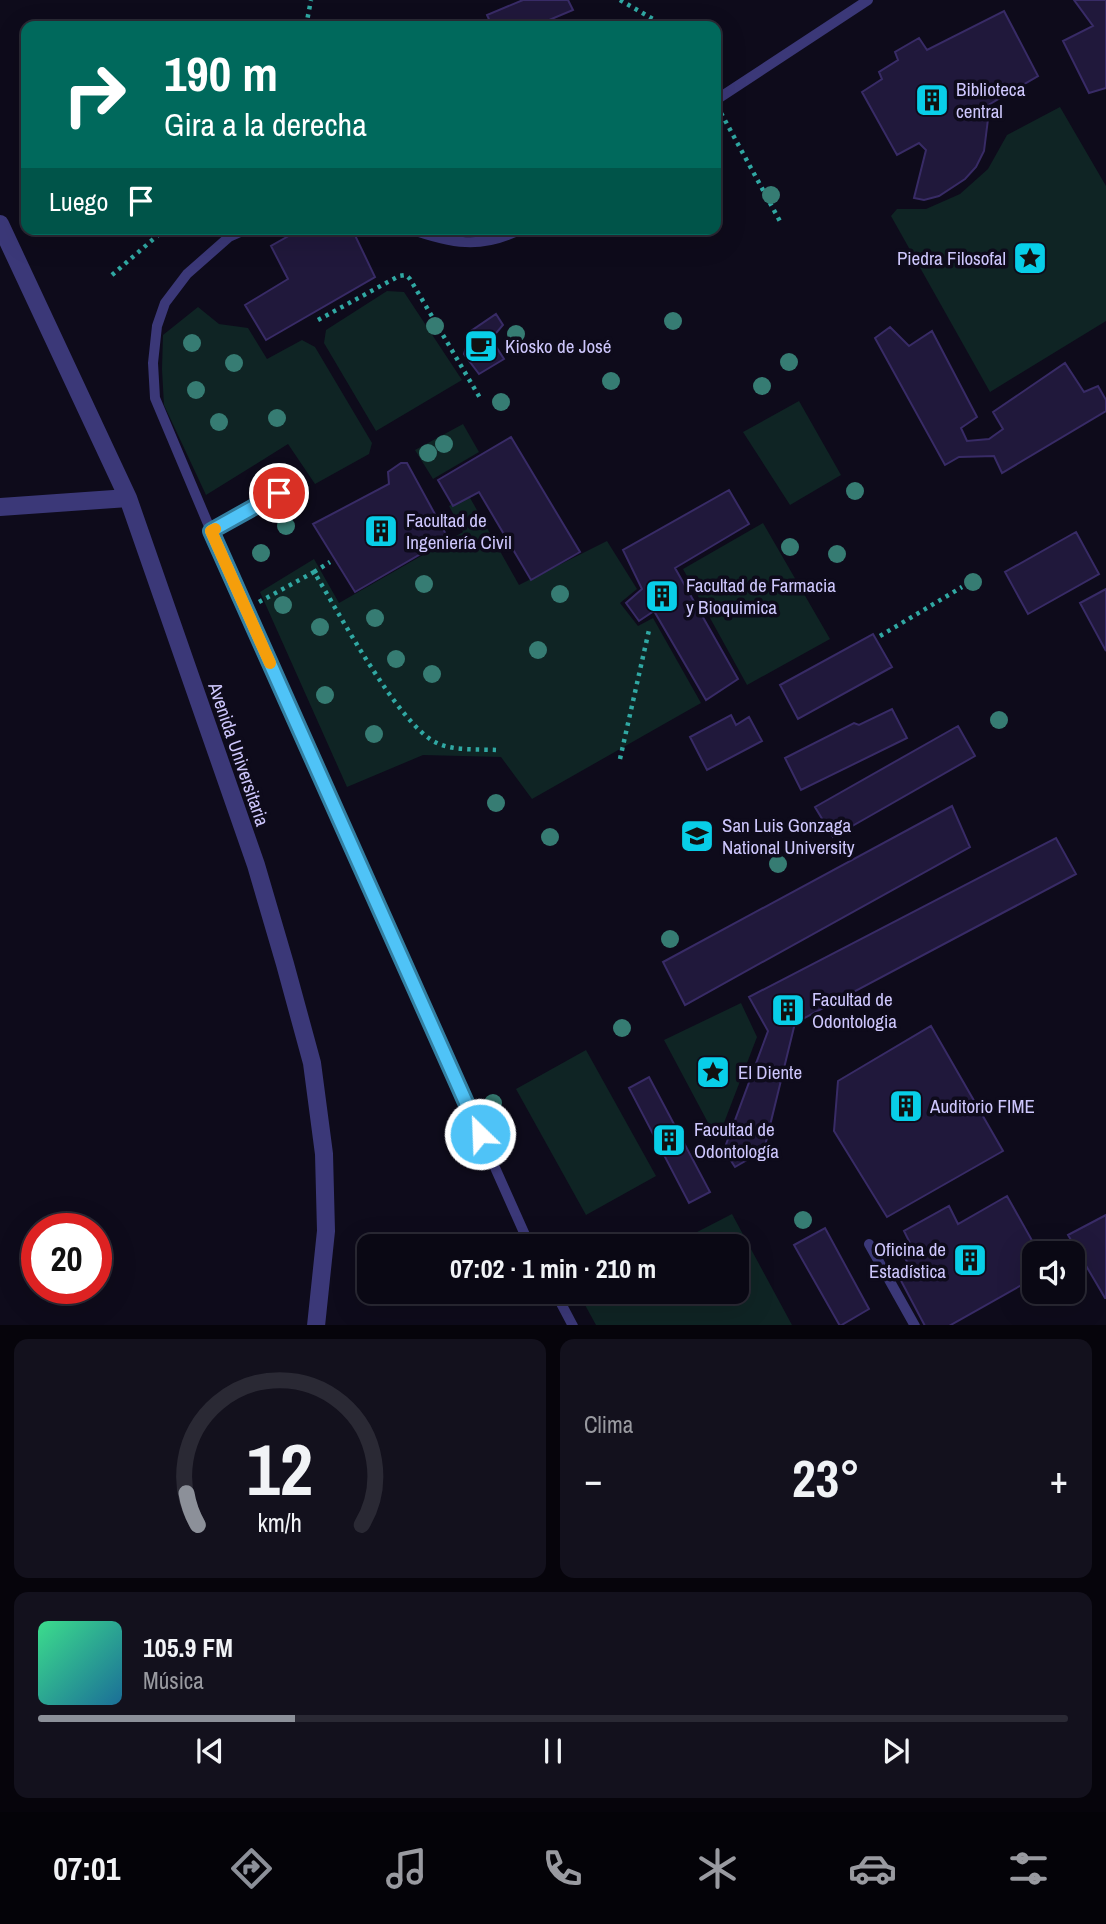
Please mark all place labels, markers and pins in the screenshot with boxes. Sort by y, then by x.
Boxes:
place label: Biblioteca central [956,76,1026,124]
building icon: Biblioteca central [913,81,951,119]
place icon: Piedra Filosofal [1011,239,1049,277]
place label: Piedra Filosofal [897,245,1006,271]
cafe icon: Kiosko de José [462,327,500,365]
place label: Kiosko de José [505,333,612,359]
pin [249,463,309,523]
place label: Facultad de Ingeniería Civil [406,507,512,555]
building icon: Facultad de Ingeniería Civil [362,512,400,550]
place label: Facultad de Farmacia y Bioquimica [686,572,836,620]
building icon: Facultad de Farmacia y Bioquimica [643,577,681,615]
place label: San Luis Gonzaga National University [722,812,855,860]
school or university icon: San Luis Gonzaga National University [678,817,716,855]
place label: Facultad de Odontologia [812,986,897,1034]
building icon: Facultad de Odontologia [769,991,807,1029]
place icon: El Diente [694,1053,732,1091]
place label: El Diente [738,1059,802,1085]
building icon: Auditorio FIME [887,1087,925,1125]
place label: Auditorio FIME [929,1093,1035,1119]
place label: Facultad de Odontología [694,1116,779,1164]
building icon: Facultad de Odontología [650,1121,688,1159]
place label: Oficina de Estadística [869,1236,946,1284]
building icon: Oficina de Estadística [951,1241,989,1279]

